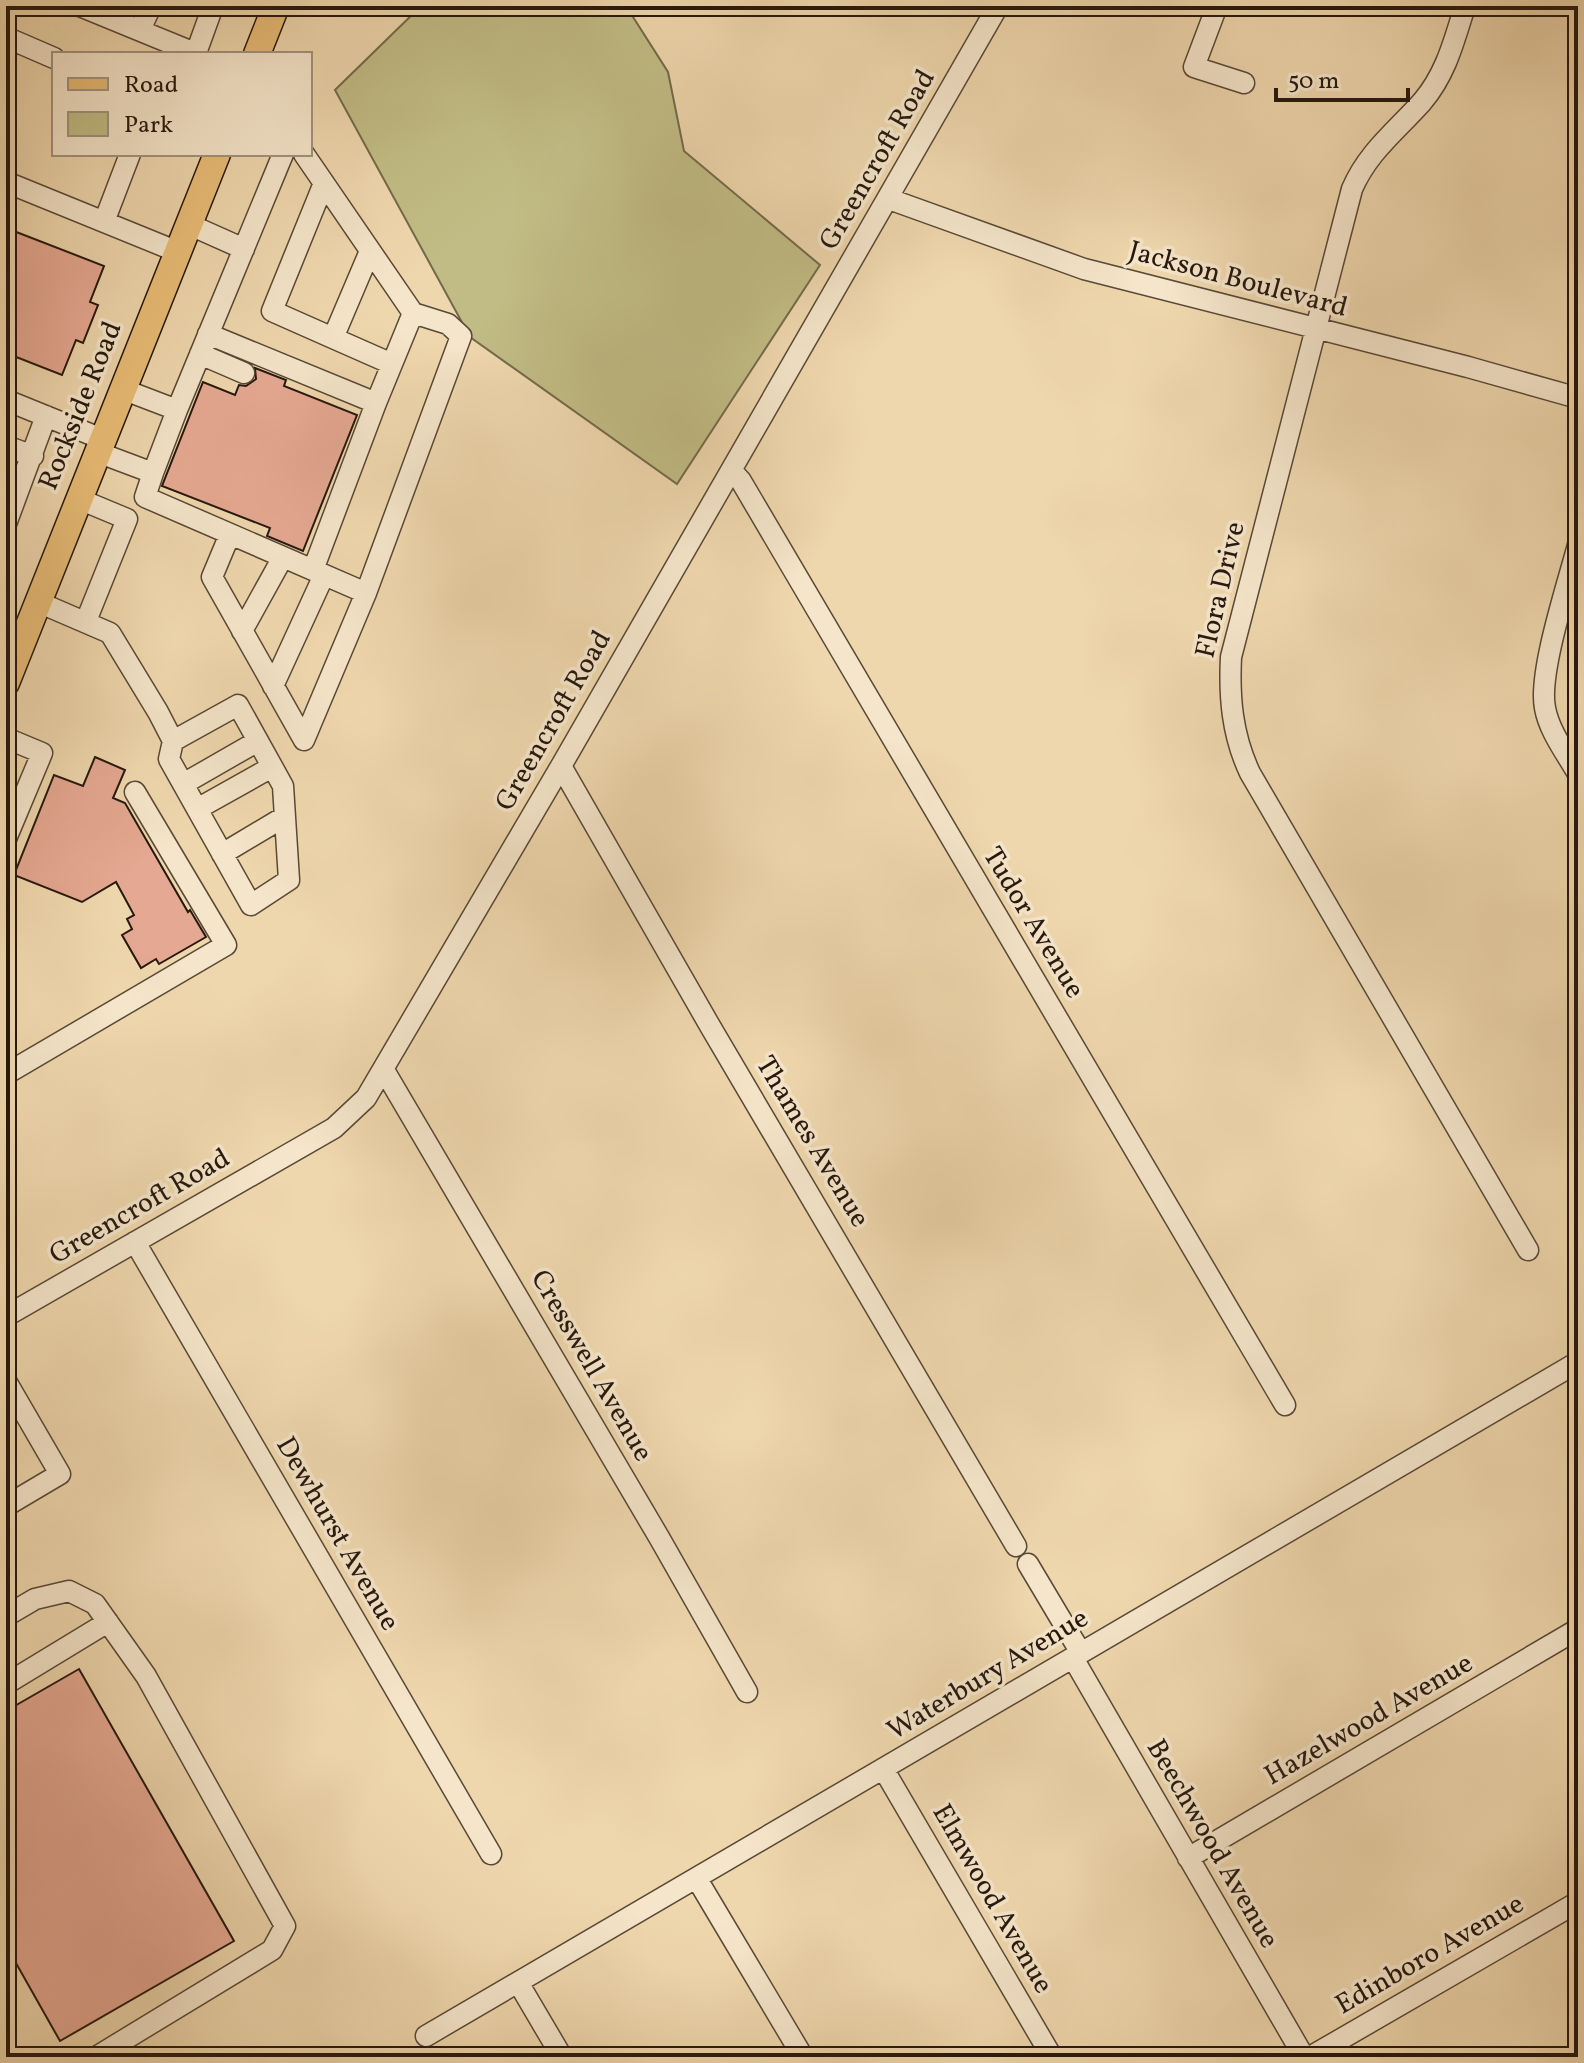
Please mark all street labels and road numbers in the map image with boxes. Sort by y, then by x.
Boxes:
street label: Greencroft Road [810,62,946,258]
street label: Jackson Boulevard [1124,232,1352,328]
street label: Rockside Road [29,316,133,496]
street label: Flora Drive [1186,518,1256,662]
street label: Greencroft Road [486,623,622,819]
street label: Tudor Avenue [972,840,1094,1006]
street label: Thames Avenue [745,1049,879,1235]
street label: Greencroft Road [42,1139,238,1275]
street label: Cresswell Avenue [520,1263,662,1469]
street label: Dewhurst Avenue [266,1430,408,1638]
street label: Waterbury Avenue [880,1599,1096,1751]
street label: Hazelwood Avenue [1258,1644,1480,1796]
street label: Beechwood Avenue [1136,1732,1288,1956]
street label: Elmwood Avenue [922,1797,1062,2001]
street label: Edinboro Avenue [1329,1885,1531,2025]

